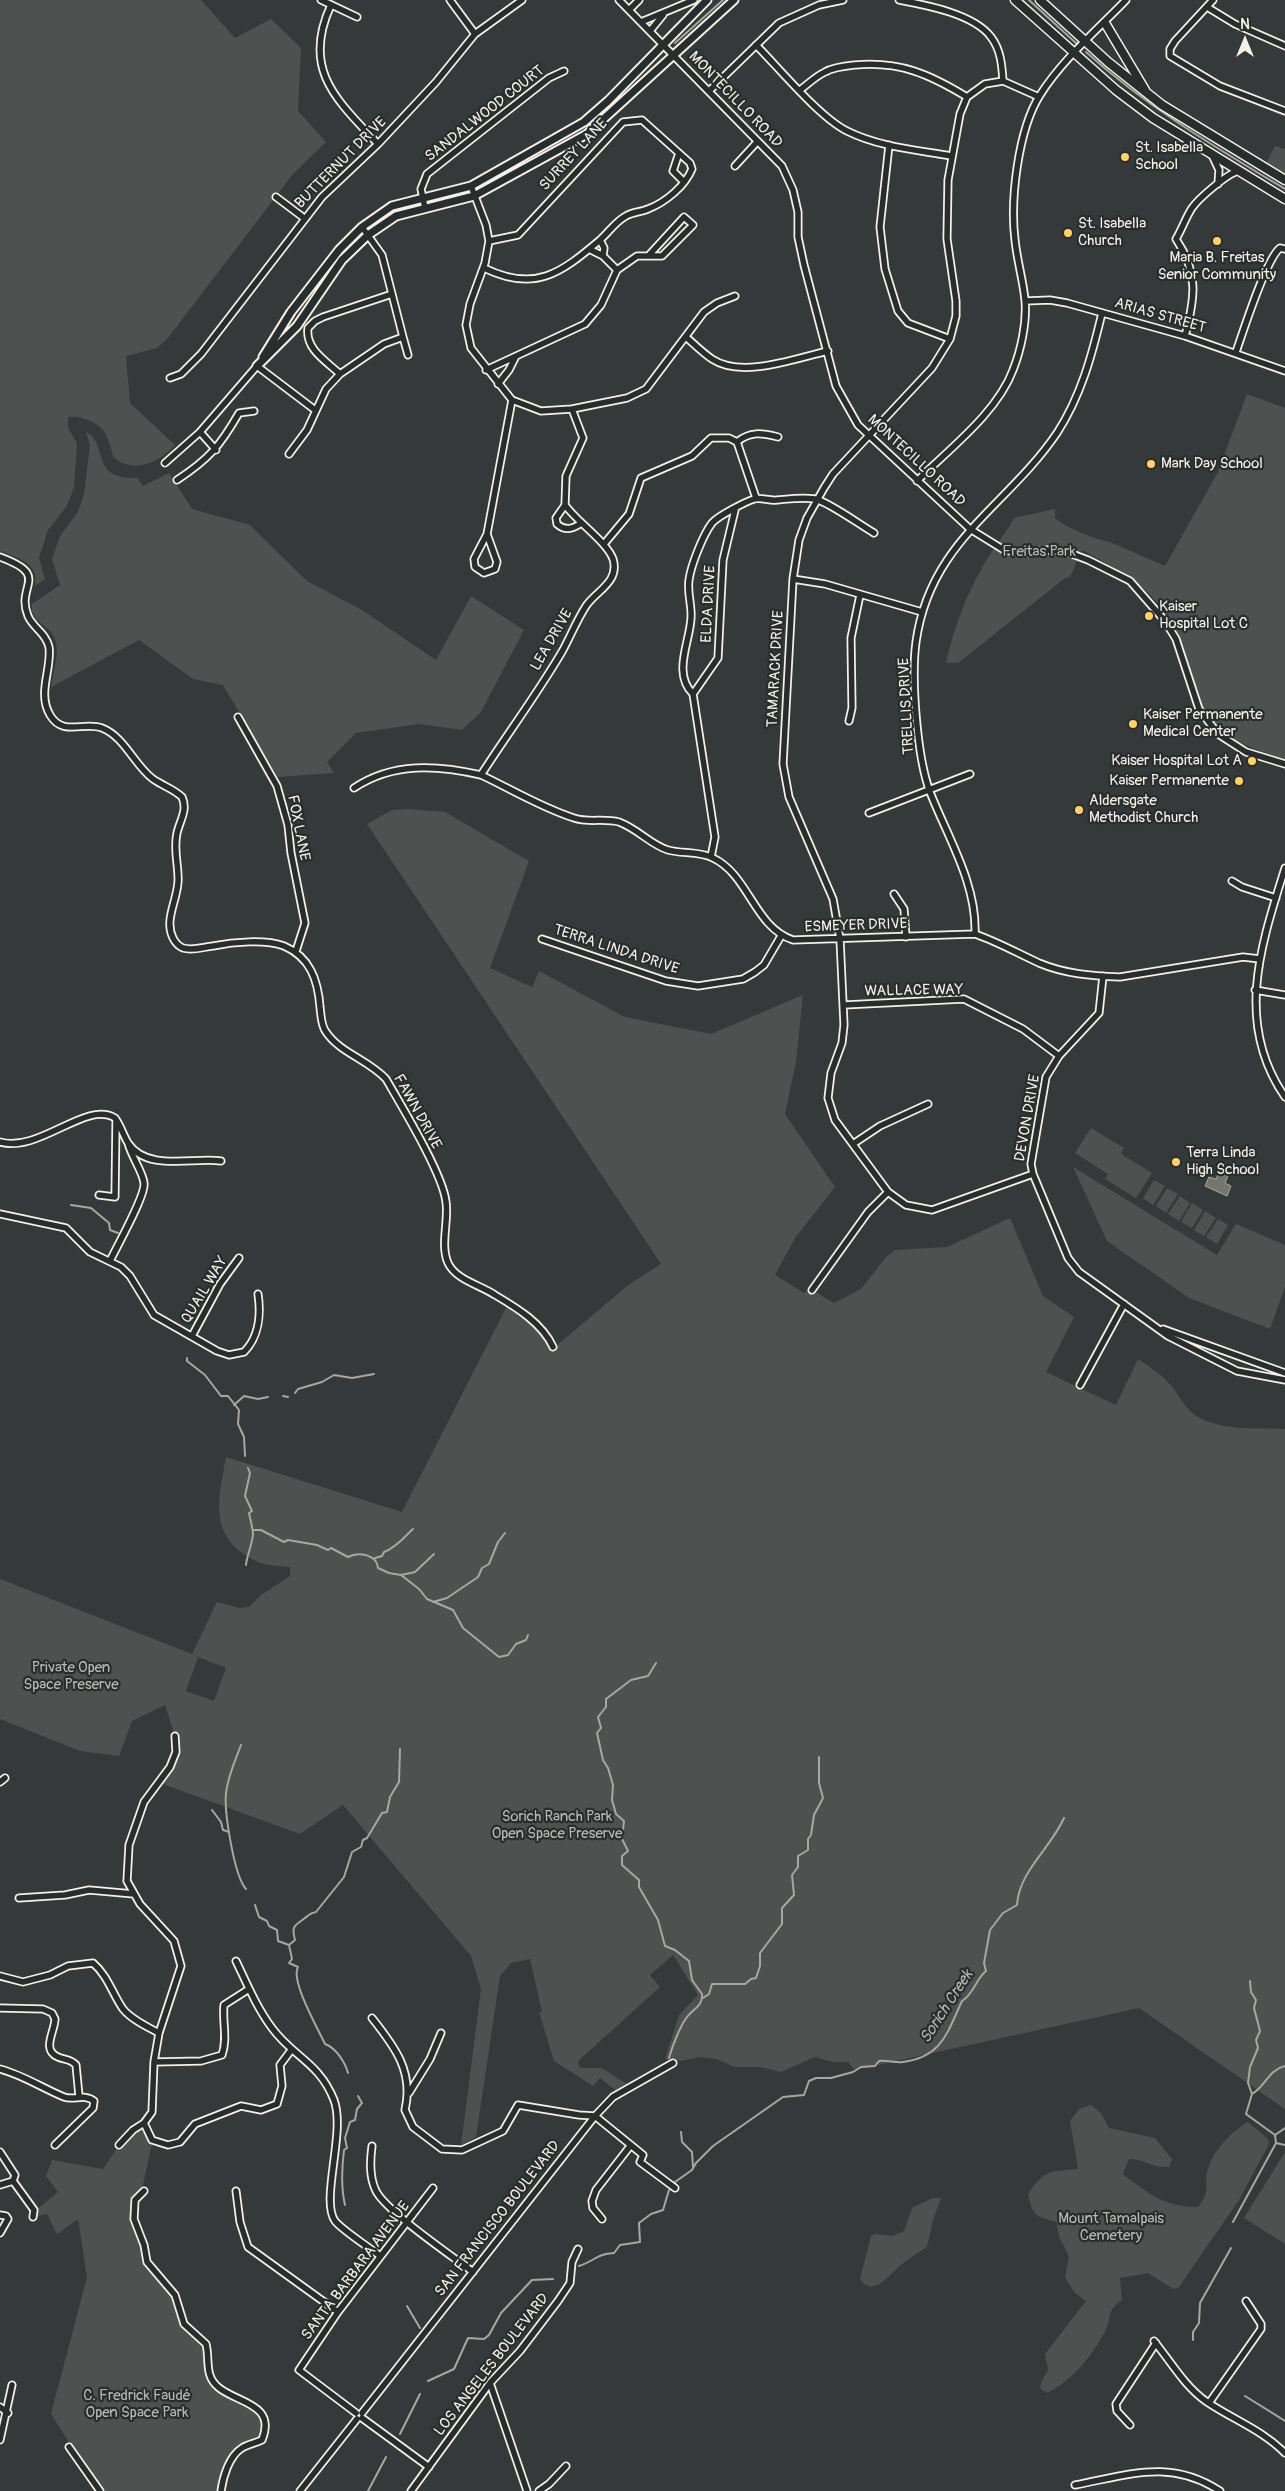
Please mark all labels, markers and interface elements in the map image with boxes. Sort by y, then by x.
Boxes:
north arrow [1220,15,1270,65]
text: N [1240,16,1250,33]
street label: MONTECILLO ROAD [684,48,786,152]
street label: SANDALWOOD COURT [422,62,548,166]
street label: BUTTERNUT DRIVE [291,113,391,213]
street label: SURREY LANE [536,115,612,195]
place label: St. Isabella School [1135,139,1203,174]
marker: St. Isabella School [1119,151,1131,163]
place label: St. Isabella Church [1078,215,1146,250]
marker: St. Isabella Church [1062,227,1074,239]
marker: Maria B. Freitas Senior Community [1211,235,1223,247]
place label: Maria B. Freitas Senior Community [1158,249,1276,284]
street label: ARIAS STREET [1112,294,1208,338]
street label: MONTECILLO ROAD [863,411,969,511]
place label: Mark Day School [1161,455,1263,473]
marker: Mark Day School [1145,458,1157,470]
park label: Freitas Park [1002,543,1076,561]
street label: ELDA DRIVE [698,565,720,643]
place label: Kaiser Hospital Lot C [1159,598,1248,633]
street label: LEA DRIVE [527,606,577,674]
street label: TAMARACK DRIVE [764,610,788,728]
marker: Kaiser Hospital Lot C [1143,610,1155,622]
street label: TRELLIS DRIVE [895,657,919,755]
place label: Kaiser Permanente Medical Center [1143,706,1263,741]
marker: Kaiser Permanente Medical Center [1127,718,1139,730]
place label: Kaiser Hospital Lot A [1111,752,1242,770]
marker: Kaiser Hospital Lot A [1246,755,1258,767]
place label: Kaiser Permanente [1109,772,1229,790]
marker: Kaiser Permanente [1233,775,1245,787]
place label: Aldersgate Methodist Church [1089,792,1198,827]
street label: FOX LANE [283,794,313,862]
marker: Aldersgate Methodist Church [1073,804,1085,816]
street label: ESMEYER DRIVE [804,915,908,937]
street label: TERRA LINDA DRIVE [551,921,681,979]
street label: WALLACE WAY [864,981,964,1001]
street label: FAWN DRIVE [389,1071,445,1153]
street label: DEVON DRIVE [1011,1073,1045,1163]
place label: Terra Linda High School [1186,1144,1259,1179]
marker: Terra Linda High School [1170,1156,1182,1168]
street label: QUAIL WAY [178,1253,232,1327]
park label: Private Open Space Preserve [23,1659,119,1694]
park label: Sorich Ranch Park Open Space Preserve [492,1808,622,1843]
water label: Sorich Creek [916,1967,978,2047]
street label: SAN FRANCISCO BOULEVARD [431,2137,565,2301]
street label: SANTA BARBARA AVENUE [298,2198,414,2344]
park label: Mount Tamalpais Cemetery [1058,2210,1164,2245]
street label: LOS ANGELES BOULEVARD [431,2290,553,2440]
park label: C. Fredrick Faudé Open Space Park [83,2387,191,2422]

